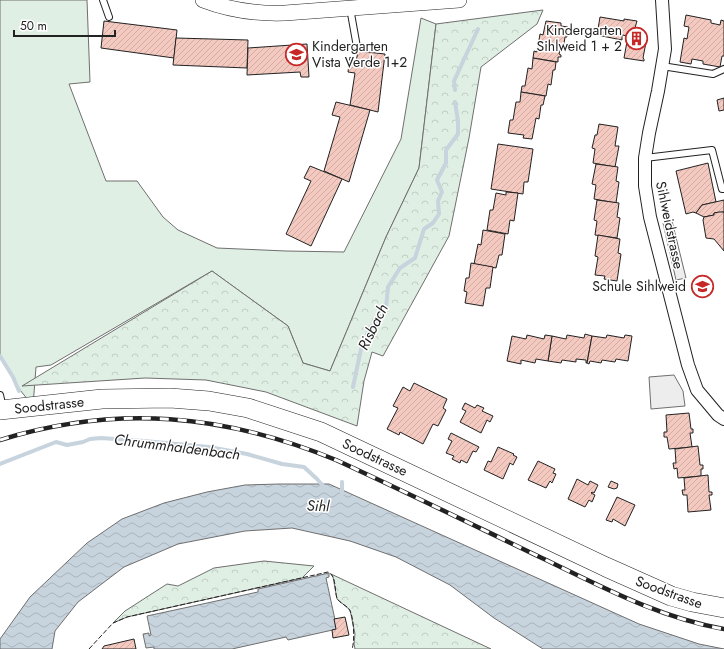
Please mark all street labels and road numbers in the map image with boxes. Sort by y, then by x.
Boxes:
street label: Sihlweidstrasse [651,179,689,271]
street label: Soodstrasse [13,391,85,419]
street label: Soodstrasse [339,433,411,481]
street label: Soodstrasse [633,571,705,613]

